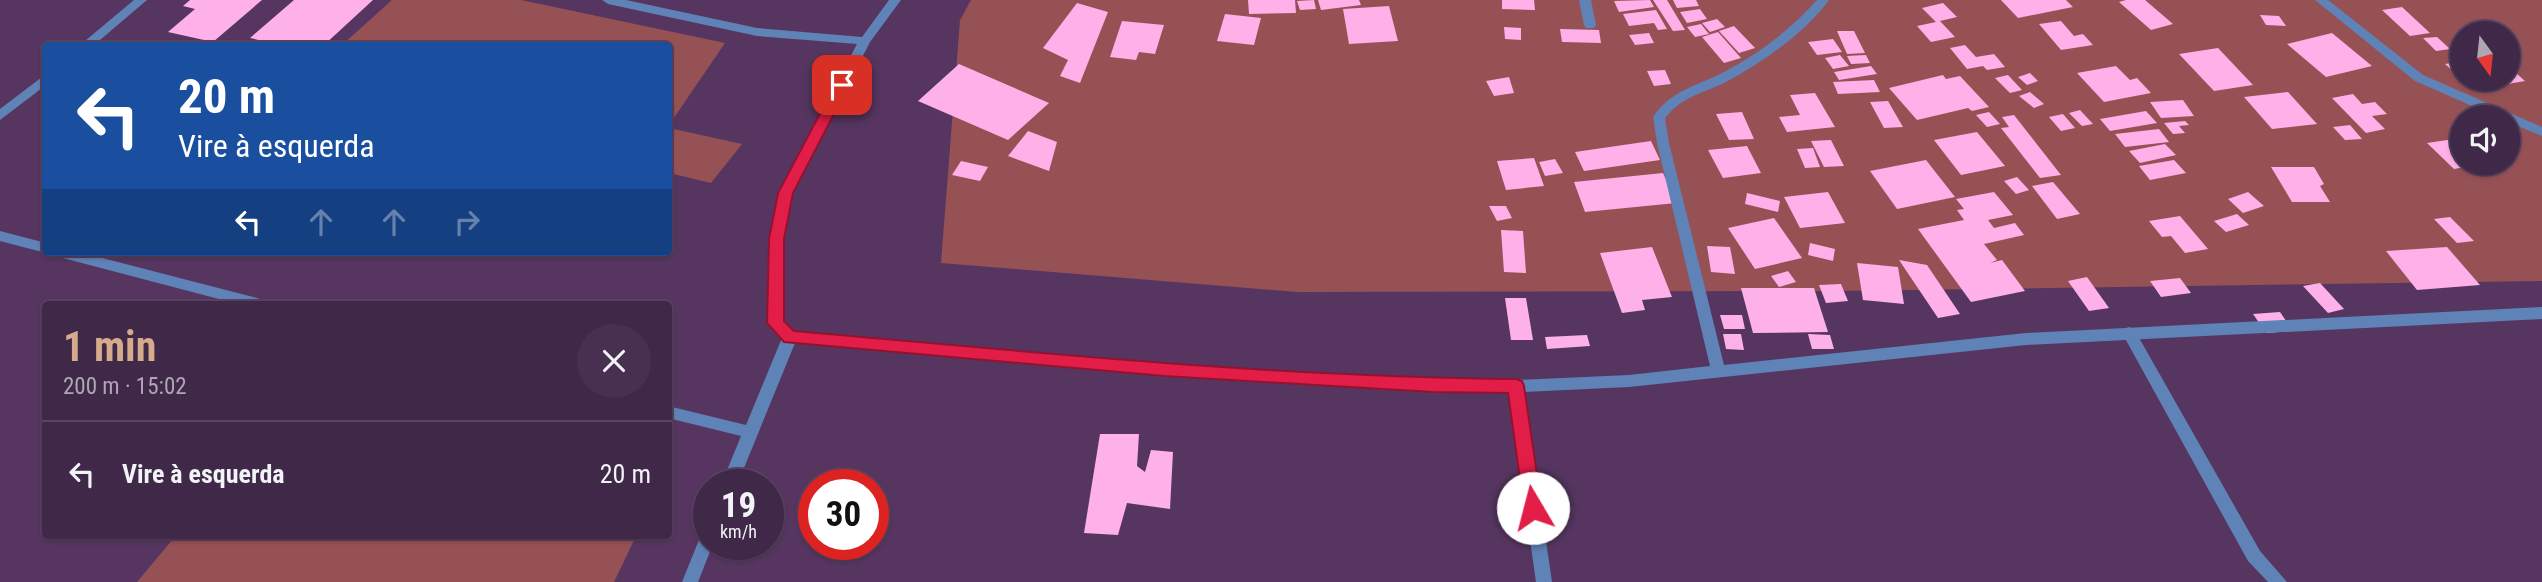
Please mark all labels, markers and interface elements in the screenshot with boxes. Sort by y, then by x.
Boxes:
north arrow [2450,21,2520,91]
map controls [2450,21,2520,175]
pin [812,55,872,115]
icon: arrive [823,66,861,104]
text: 20 m [178,68,275,125]
icon: left [63,70,154,161]
button: sound [2450,105,2520,175]
text: Vire à esquerda [178,127,374,165]
icon: left [229,203,267,241]
icon: ahead [302,203,340,241]
icon: ahead [375,203,413,241]
icon: right [448,203,486,241]
text: 1 min [63,322,156,371]
button: close [577,324,651,398]
text: 200 m · 15:02 [63,373,187,400]
icon: left [63,455,101,493]
text: Vire à esquerda [122,459,285,489]
text: 20 m [600,459,651,489]
speed limit sign: 30 [798,469,889,560]
position arrow [1496,471,1570,545]
text: 19 [721,485,756,526]
text: km/h [720,521,757,542]

